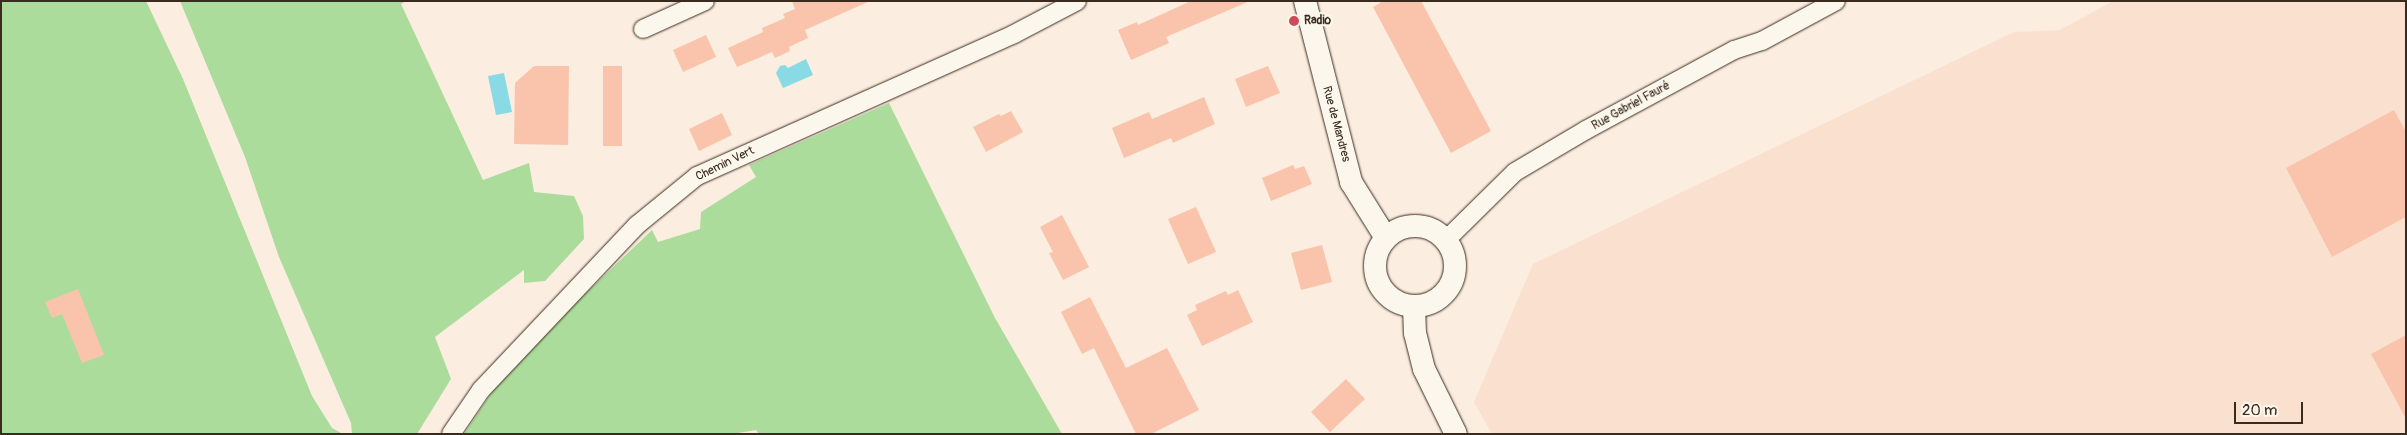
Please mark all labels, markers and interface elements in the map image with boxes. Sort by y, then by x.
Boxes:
place label: Radio [1304,14,1331,28]
marker: Radio [1288,15,1300,27]
street label: Rue Gabriel Fauré [1589,79,1673,133]
street label: Rue de Mandres [1319,85,1353,163]
street label: Chemin Vert [693,144,757,184]
scale bar [2237,392,2306,424]
text: 20 m [2242,401,2277,420]

